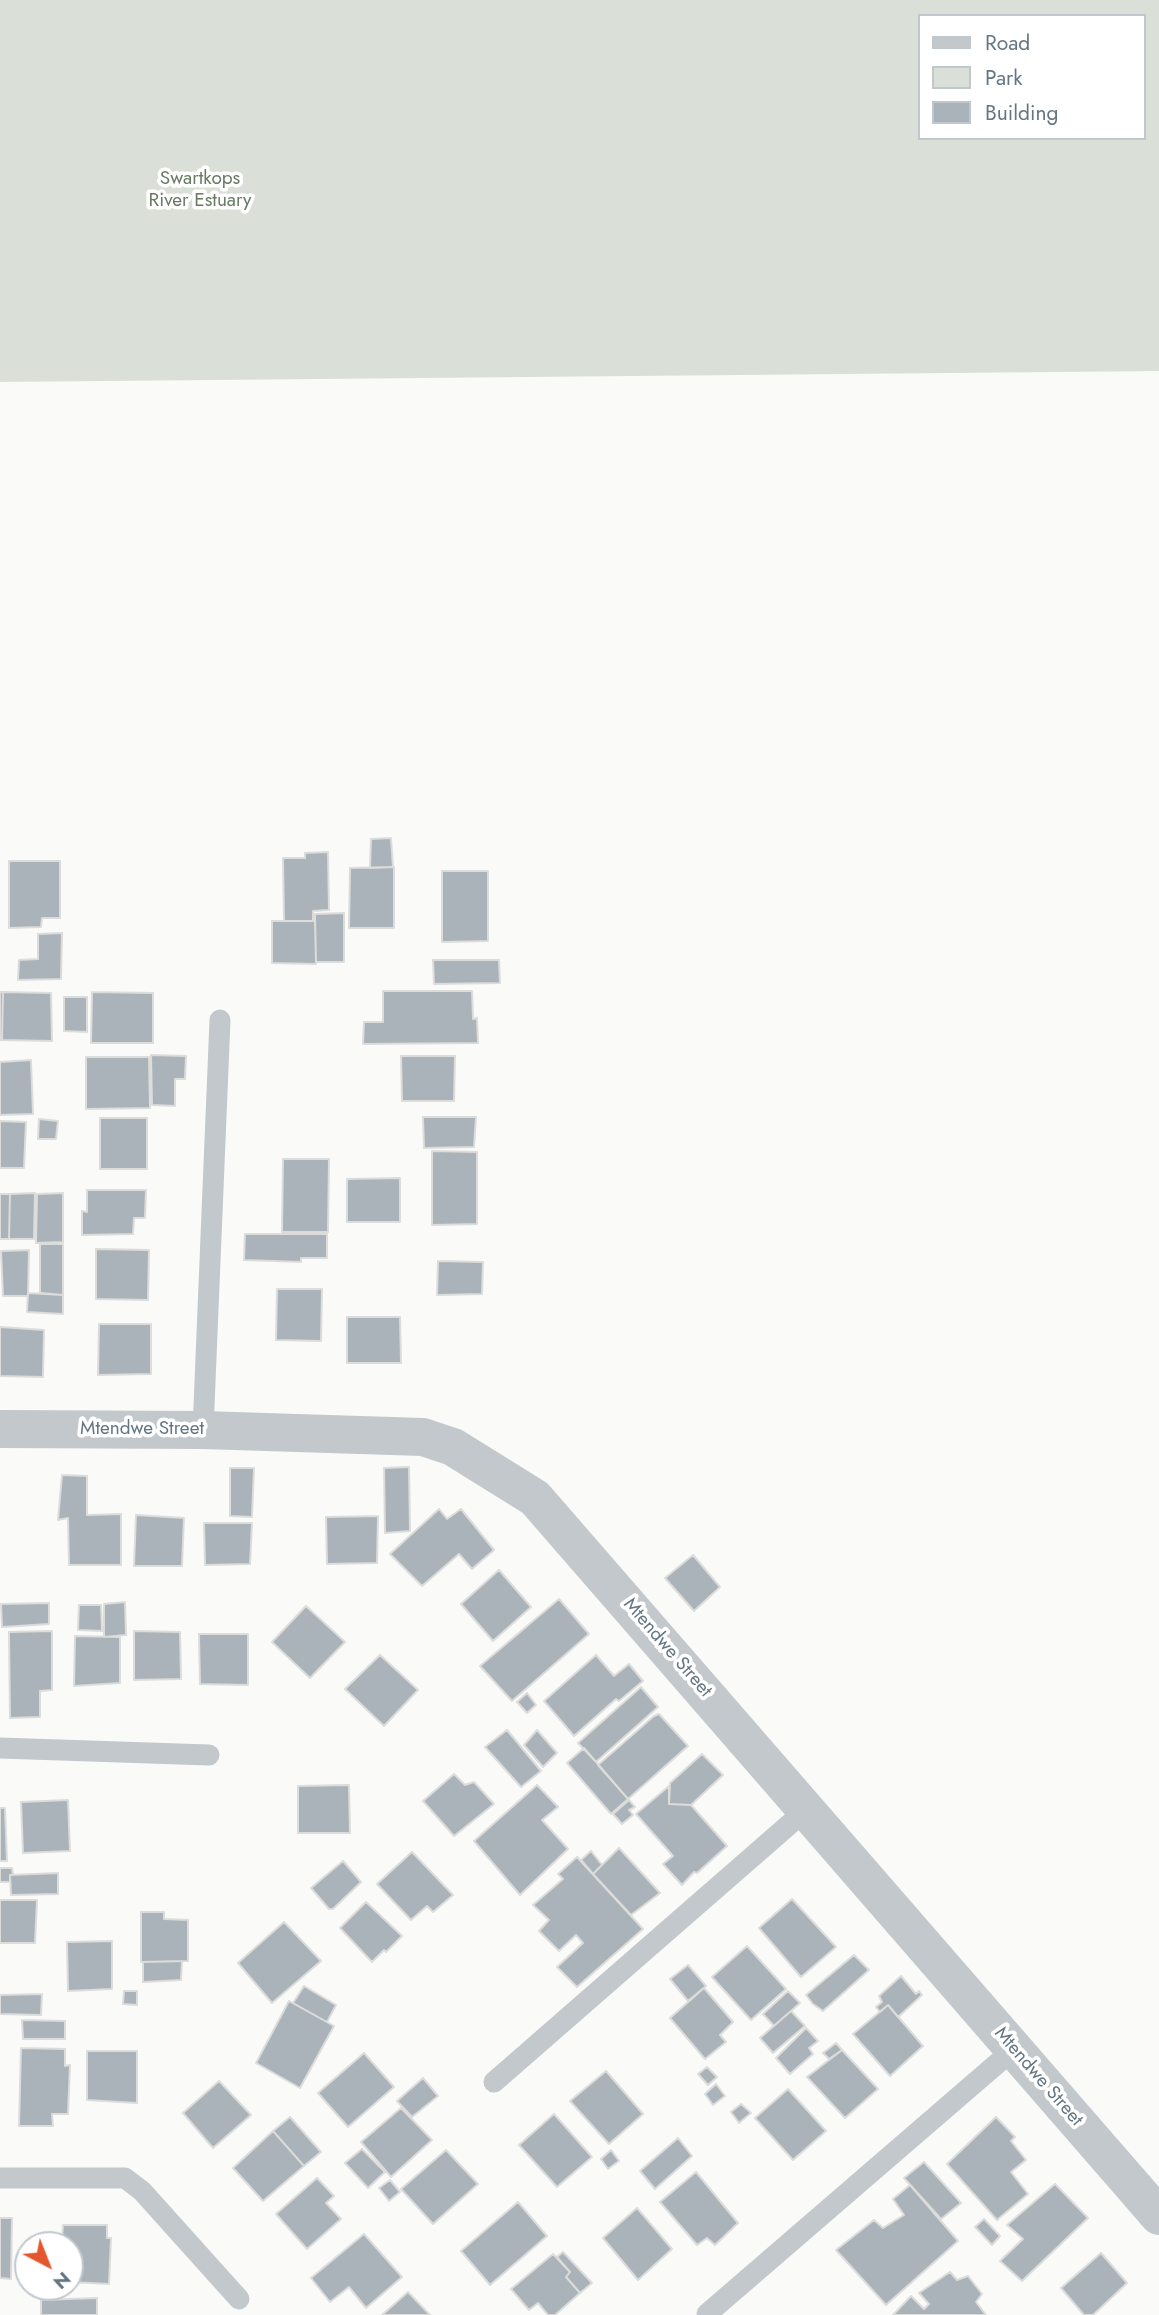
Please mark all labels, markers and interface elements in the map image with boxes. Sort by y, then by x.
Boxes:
legend [918,14,1145,140]
text: Road [985,28,1030,58]
text: Park [985,63,1022,93]
text: Building [985,98,1058,128]
park label: Swartkops River Estuary [149,168,251,212]
street label: Mtendwe Street [80,1418,204,1440]
street label: Mtendwe Street [618,1594,716,1702]
street label: Mtendwe Street [989,2023,1087,2131]
north arrow [14,2231,84,2301]
text: N [47,2265,77,2296]

